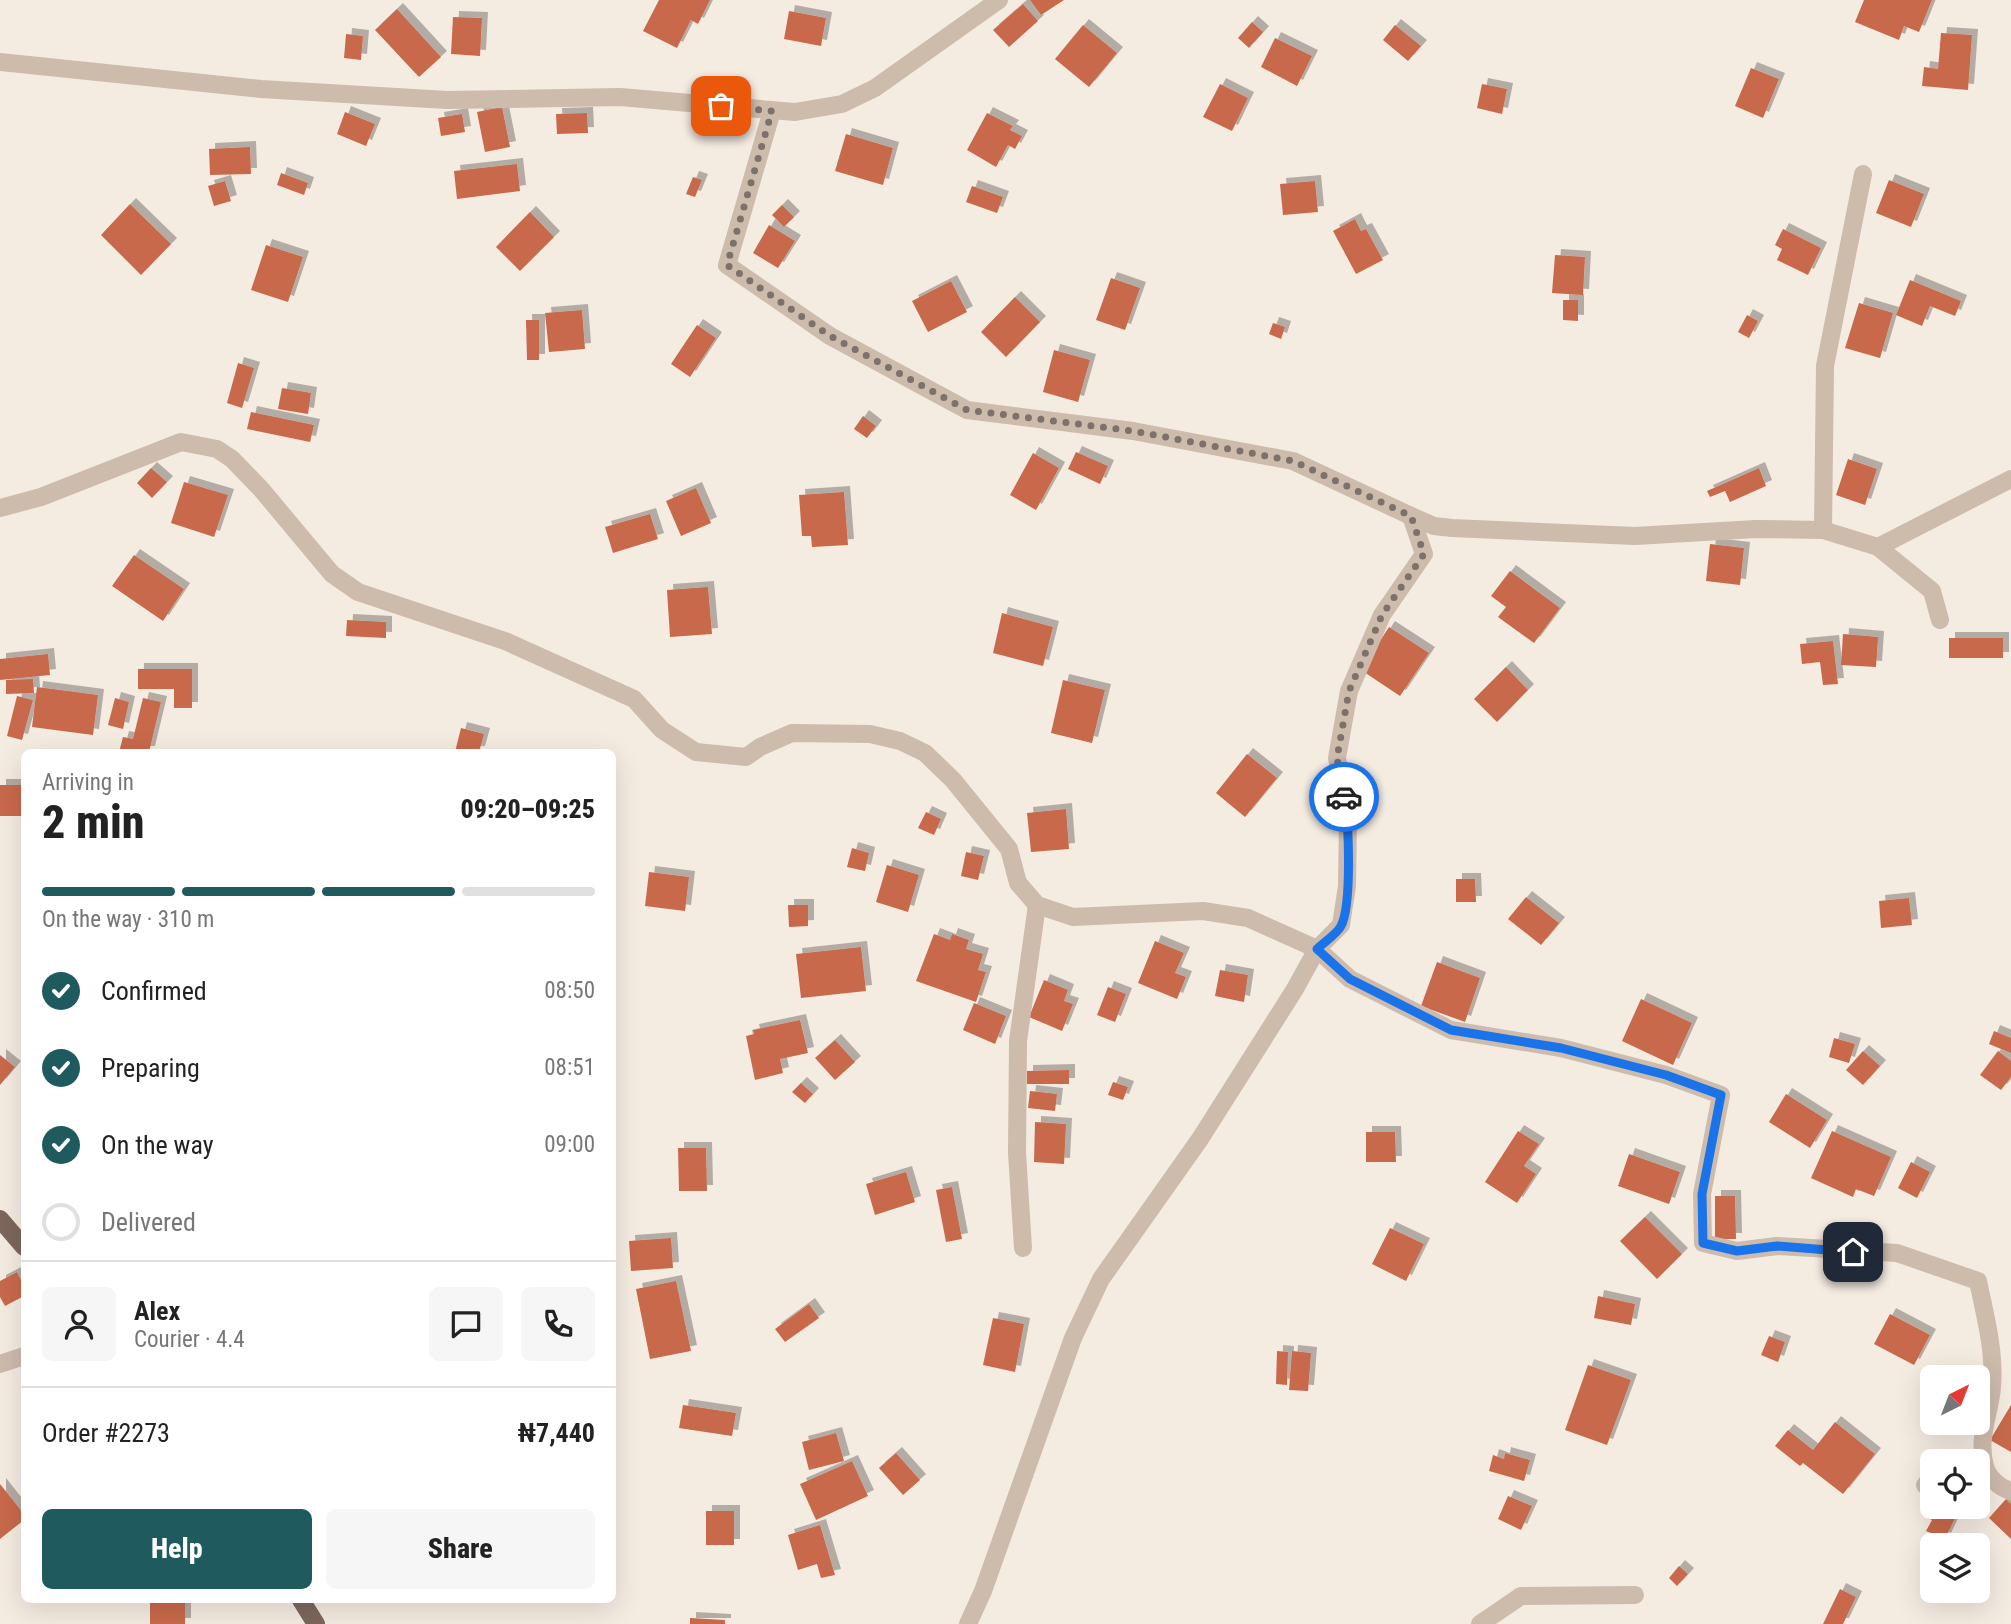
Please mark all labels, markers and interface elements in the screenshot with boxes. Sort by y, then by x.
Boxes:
pin [691,76,751,136]
icon: bag [702,87,740,125]
courier [1309,762,1379,832]
text: Arriving in [42,769,134,796]
icon: car [1325,778,1363,816]
text: 09:20–09:25 [461,794,595,824]
text: 2 min [42,795,145,849]
text: On the way · 310 m [42,906,214,933]
icon: check [42,972,80,1010]
text: Confirmed [101,976,207,1006]
text: 08:50 [544,977,595,1004]
icon: check [42,1049,80,1087]
text: Preparing [101,1053,200,1083]
text: 08:51 [544,1054,595,1081]
icon: check [42,1126,80,1164]
text: On the way [101,1130,214,1160]
text: 09:00 [544,1131,595,1158]
text: Delivered [101,1207,196,1237]
pin [1823,1222,1883,1282]
icon: home [1834,1233,1872,1271]
button: person [42,1287,116,1361]
button: chat [429,1287,503,1361]
button: phone [521,1287,595,1361]
text: Alex [134,1296,180,1326]
text: Courier · 4.4 [134,1326,245,1353]
north arrow [1920,1365,1990,1435]
map controls [1920,1365,1990,1603]
text: Order #2273 [42,1418,170,1448]
text: ₦7,440 [518,1418,595,1448]
button: locate [1920,1449,1990,1519]
button: Help [42,1509,312,1589]
button: Share [326,1509,595,1589]
button: layers [1920,1533,1990,1603]

